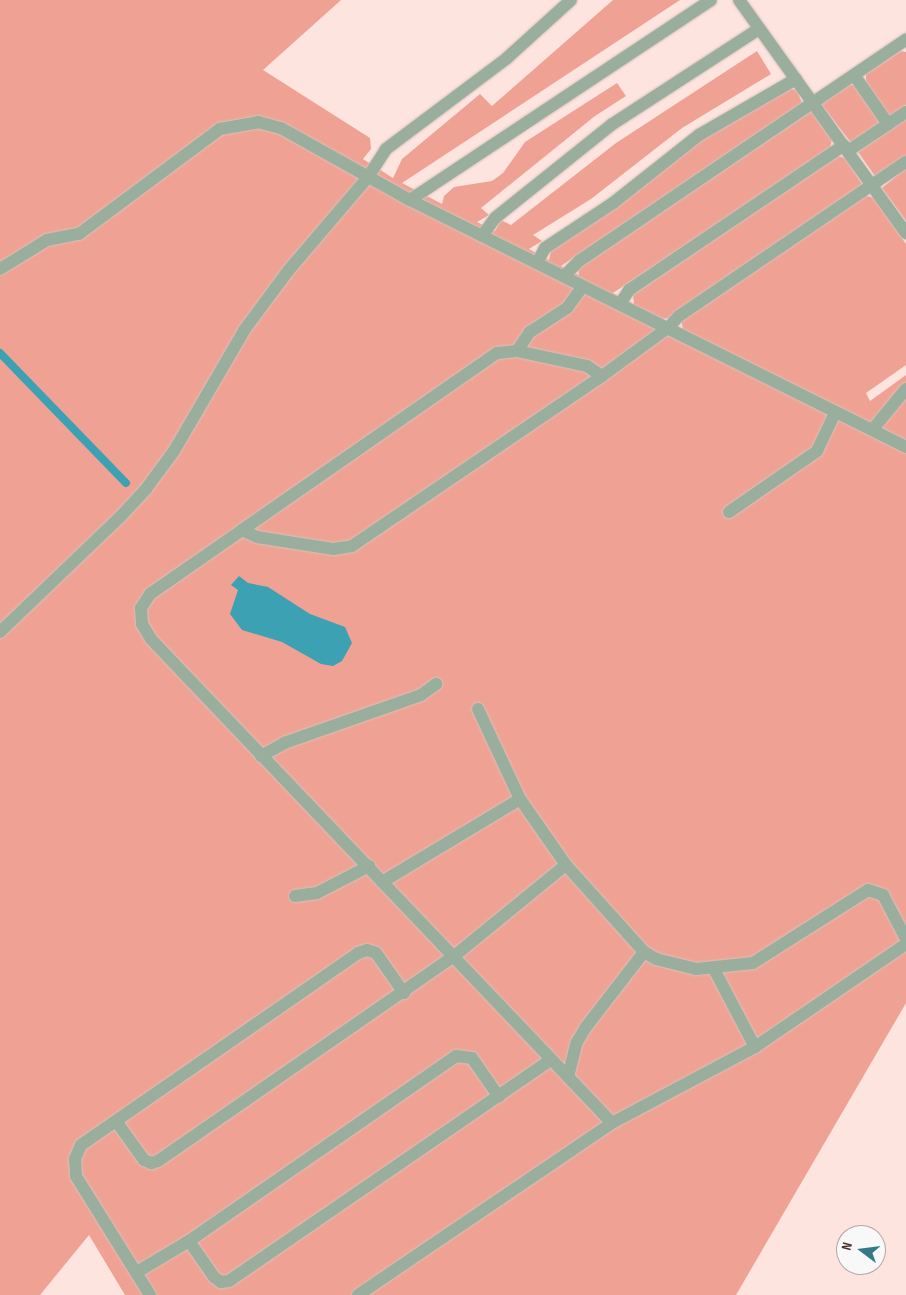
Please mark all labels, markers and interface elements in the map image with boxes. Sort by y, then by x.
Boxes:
north arrow [836,1225,886,1275]
text: N [838,1240,856,1252]

